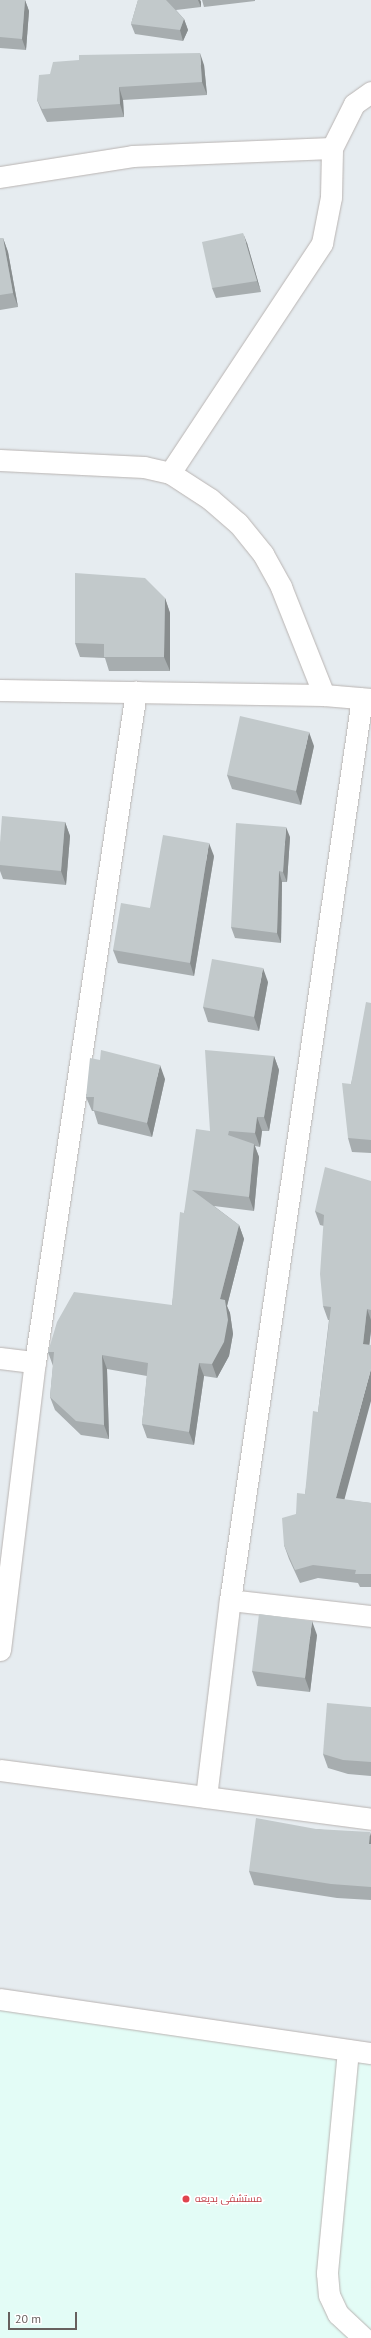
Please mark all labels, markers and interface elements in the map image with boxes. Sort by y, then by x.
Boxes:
marker: مستشفى بديعه [180,2193,192,2205]
place label: مستشفى بديعه [195,2193,262,2205]
scale bar [10,2304,79,2330]
text: 20 m [15,2311,41,2326]

